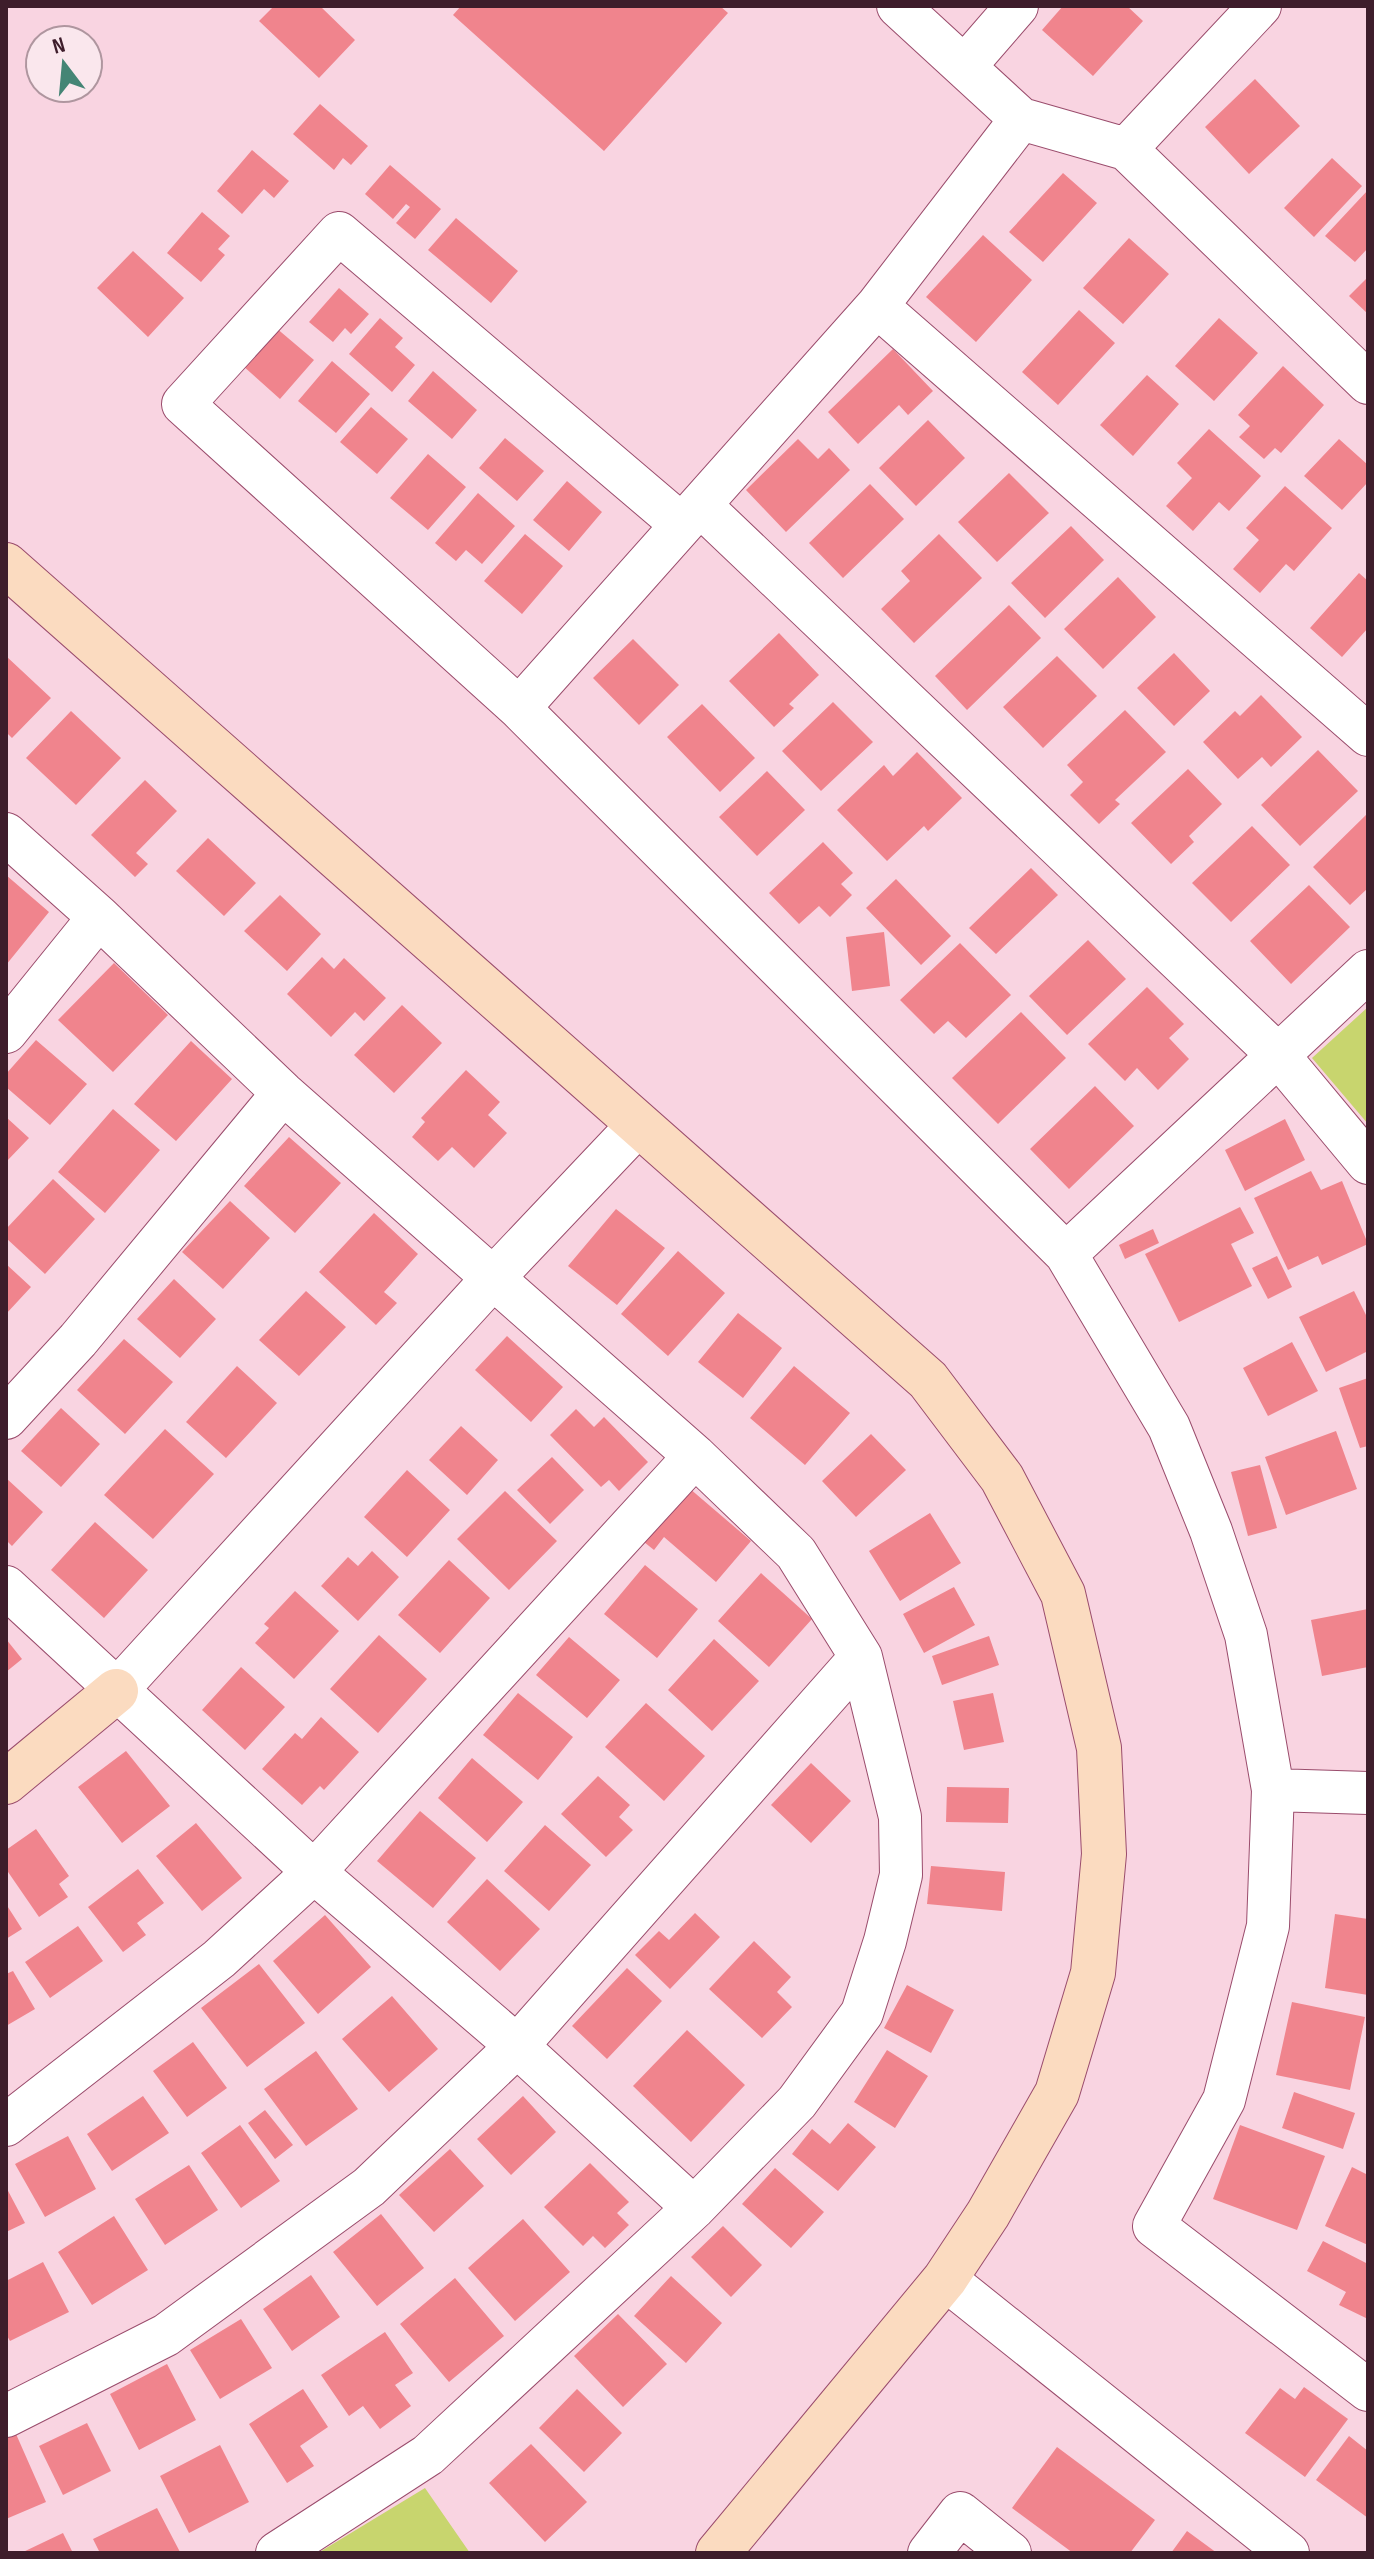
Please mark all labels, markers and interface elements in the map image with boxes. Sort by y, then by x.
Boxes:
north arrow [24,24,104,104]
text: N [50,32,68,61]

